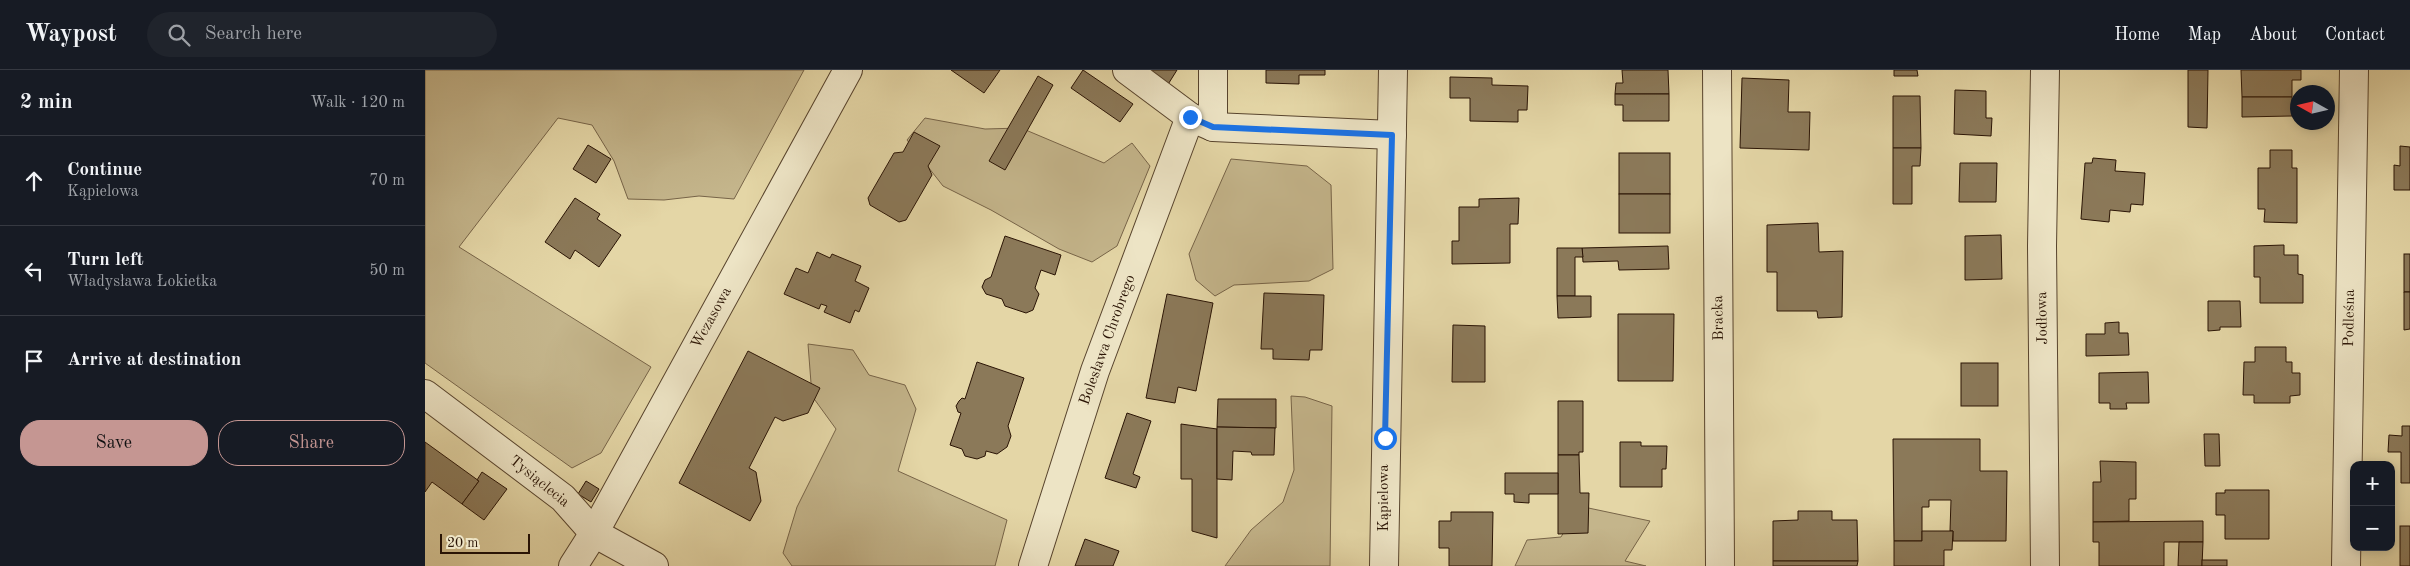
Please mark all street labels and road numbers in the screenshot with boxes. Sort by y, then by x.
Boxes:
street label: Bolesława Chrobrego [1077,273,1139,407]
street label: Wczasowa [689,284,735,351]
street label: Podleśna [2342,288,2358,347]
street label: Jodłowa [2035,291,2051,345]
street label: Bracka [1711,294,1727,341]
street label: Tysiąclecia [506,453,572,511]
street label: Kąpielowa [1377,464,1392,532]

